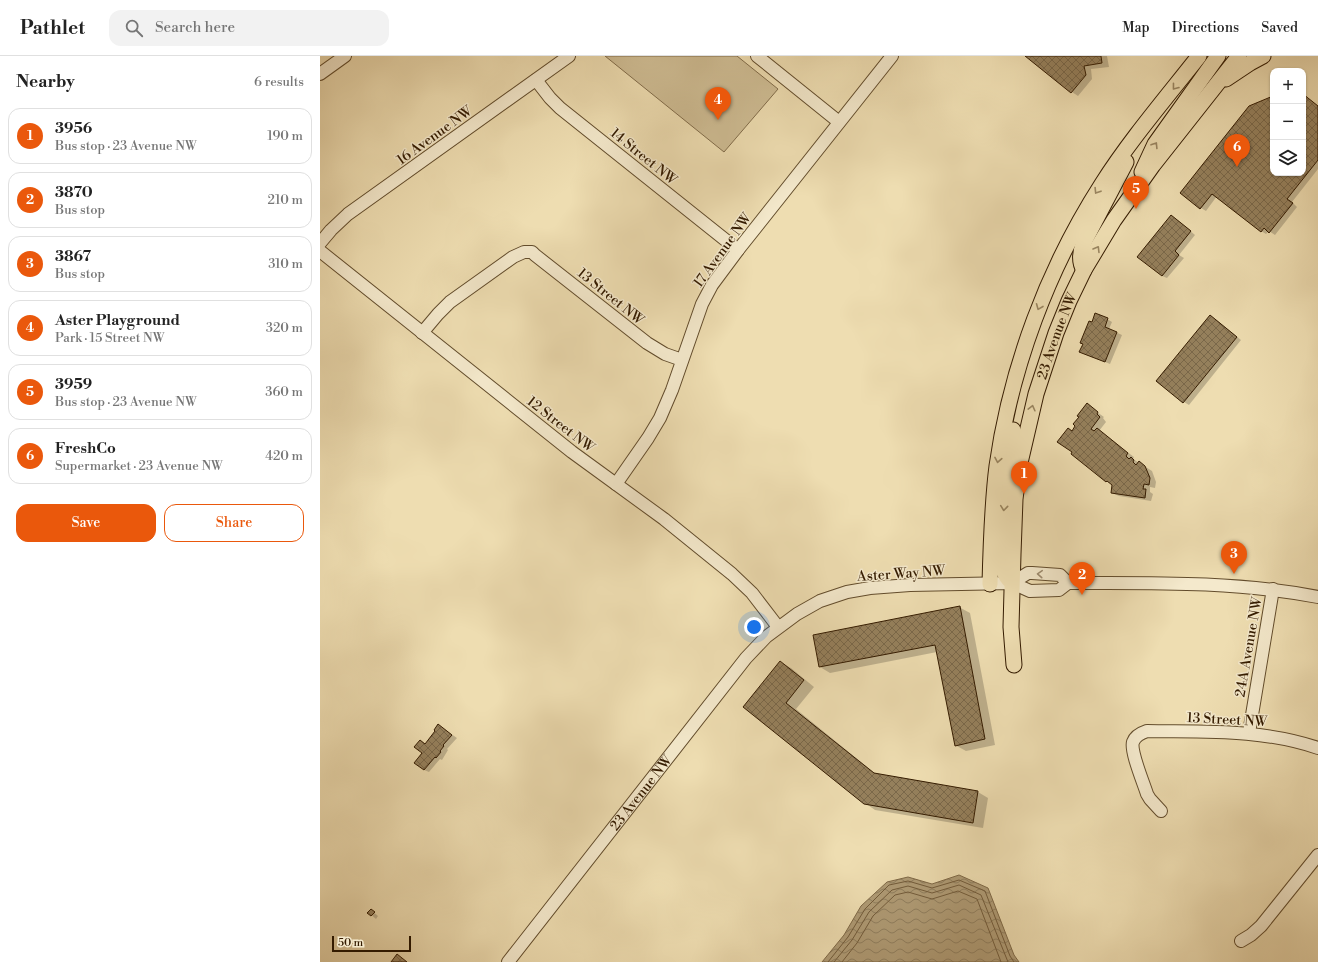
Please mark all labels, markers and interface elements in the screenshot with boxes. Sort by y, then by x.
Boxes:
search box [109,10,389,46]
text: Pathlet [20,16,85,40]
icon: search [123,17,145,39]
text: Search here [155,18,235,37]
text: Map [1122,19,1150,37]
text: Directions [1172,19,1239,37]
text: Saved [1261,19,1298,37]
map controls [1270,68,1306,176]
button: + [1270,68,1306,104]
text: Nearby [16,71,75,93]
text: 6 results [254,74,304,90]
one-way arrow [1172,82,1179,89]
pin: 4 [705,87,731,120]
street label: 16 Avenue NW [393,102,477,169]
button: − [1270,104,1306,140]
text: 3956 [55,119,92,138]
street label: 14 Street NW [606,124,681,190]
text: 1 [27,128,33,144]
text: 190 m [267,128,303,144]
pin: 6 [1224,134,1250,167]
text: Bus stop · 23 Avenue NW [55,138,197,154]
button: layers [1270,140,1306,176]
one-way arrow [1150,142,1158,149]
pin: 5 [1123,176,1149,209]
text: 3870 [55,183,93,202]
one-way arrow [1095,187,1102,194]
text: 2 [26,192,34,208]
text: 210 m [268,192,303,208]
text: Bus stop [55,202,105,218]
street label: 17 Avenue NW [690,209,757,291]
one-way arrow [1092,246,1099,253]
text: 3867 [55,247,91,266]
text: 3 [26,256,34,272]
text: 310 m [268,256,303,272]
street label: 13 Street NW [573,264,648,330]
text: Bus stop [55,266,105,282]
street label: 23 Avenue NW [1033,289,1082,382]
one-way arrow [1036,304,1044,311]
text: Aster Playground [55,311,180,330]
text: 4 [26,320,34,336]
text: 320 m [266,320,303,336]
text: Park · 15 Street NW [55,330,164,346]
text: 3959 [55,375,92,394]
text: 5 [26,384,34,400]
text: 360 m [265,384,303,400]
street label: 12 Street NW [523,393,599,458]
text: Bus stop · 23 Avenue NW [55,394,197,410]
one-way arrow [1028,404,1036,411]
text: FreshCo [55,439,116,458]
text: 6 [26,448,34,464]
text: 420 m [265,448,303,464]
one-way arrow [994,456,1003,463]
text: Supermarket · 23 Avenue NW [55,458,223,474]
pin: 1 [1011,461,1037,494]
button: Save [16,504,156,542]
button: Share [164,504,304,542]
one-way arrow [999,505,1008,511]
pin: 3 [1221,541,1247,574]
street label: Aster Way NW [855,562,947,586]
pin: 2 [1069,562,1095,595]
one-way arrow [1037,570,1043,579]
street label: 24A Avenue NW [1231,595,1267,699]
your location [744,617,764,637]
street label: 13 Street NW [1186,709,1269,731]
street label: 23 Avenue NW [606,751,677,835]
scale bar [332,934,411,953]
text: 50 m [338,936,363,950]

